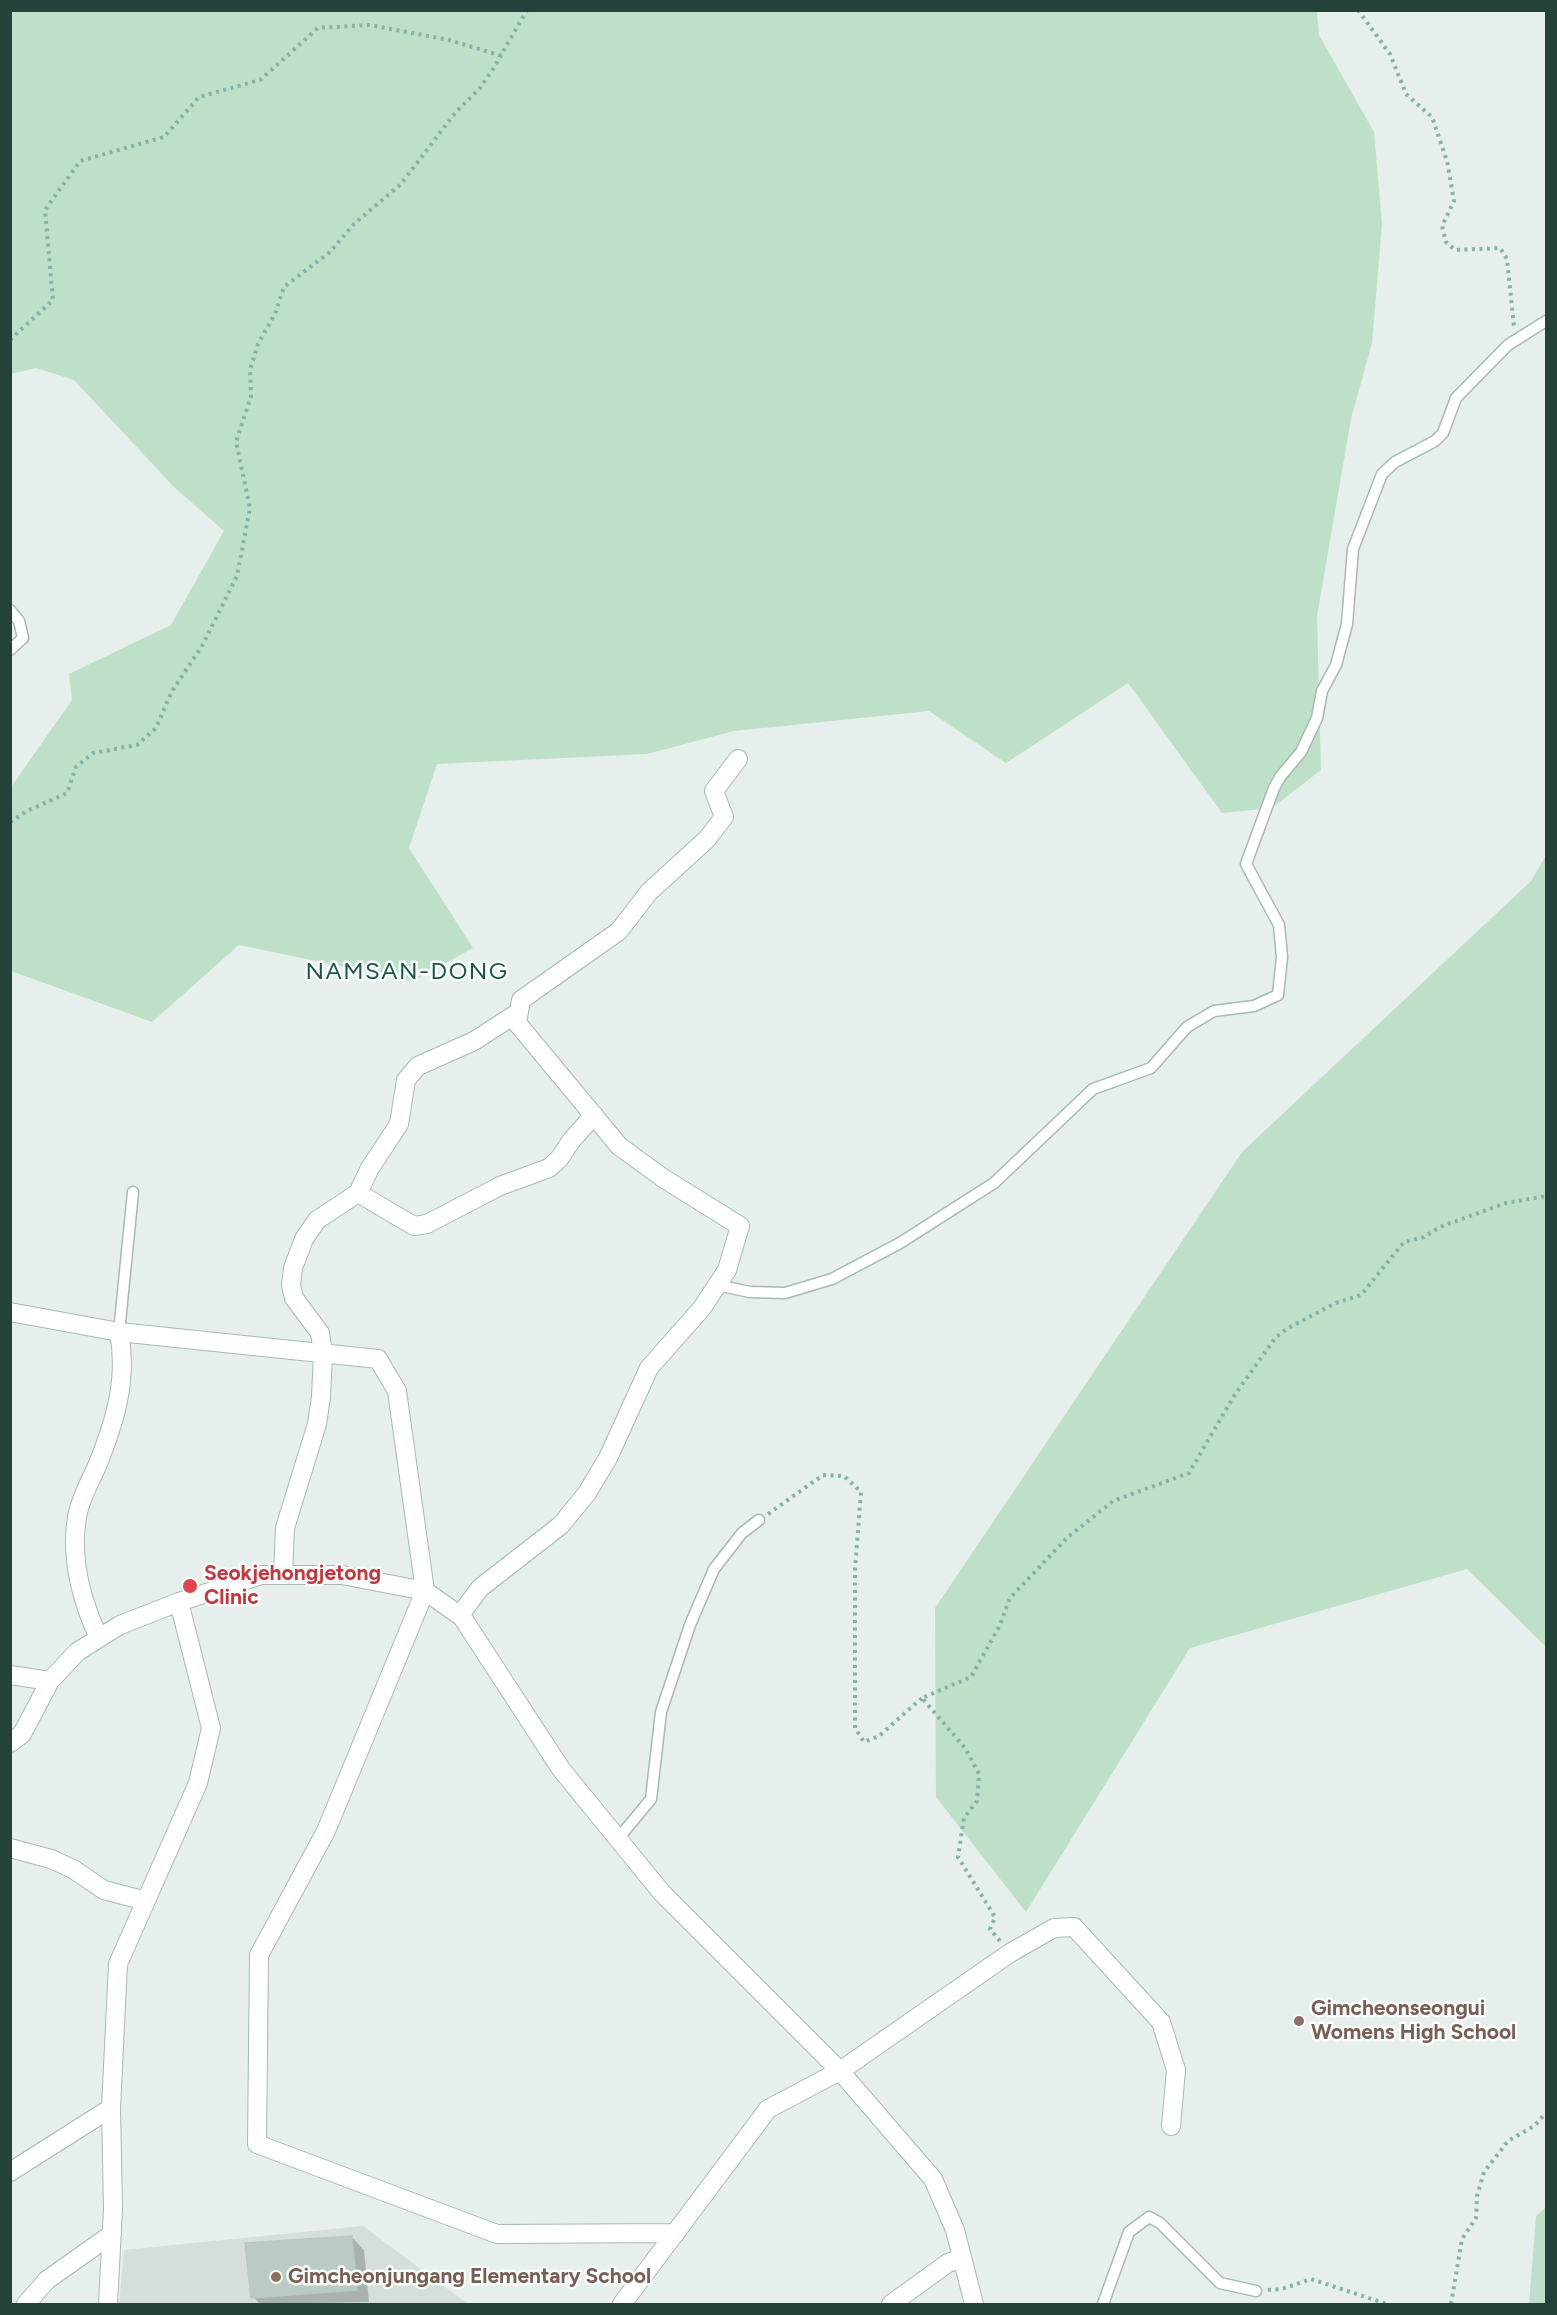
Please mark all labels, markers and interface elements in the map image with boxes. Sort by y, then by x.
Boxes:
district label: NAMSAN-DONG [305,958,509,986]
place label: Seokjehongjetong Clinic [204,1561,381,1611]
marker: Seokjehongjetong Clinic [181,1577,199,1595]
place label: Gimcheonseongui Womens High School [1311,1996,1516,2046]
marker: Gimcheonseongui Womens High School [1292,2014,1306,2028]
place label: Gimcheonjungang Elementary School [288,2264,651,2290]
marker: Gimcheonjungang Elementary School [269,2270,283,2284]

